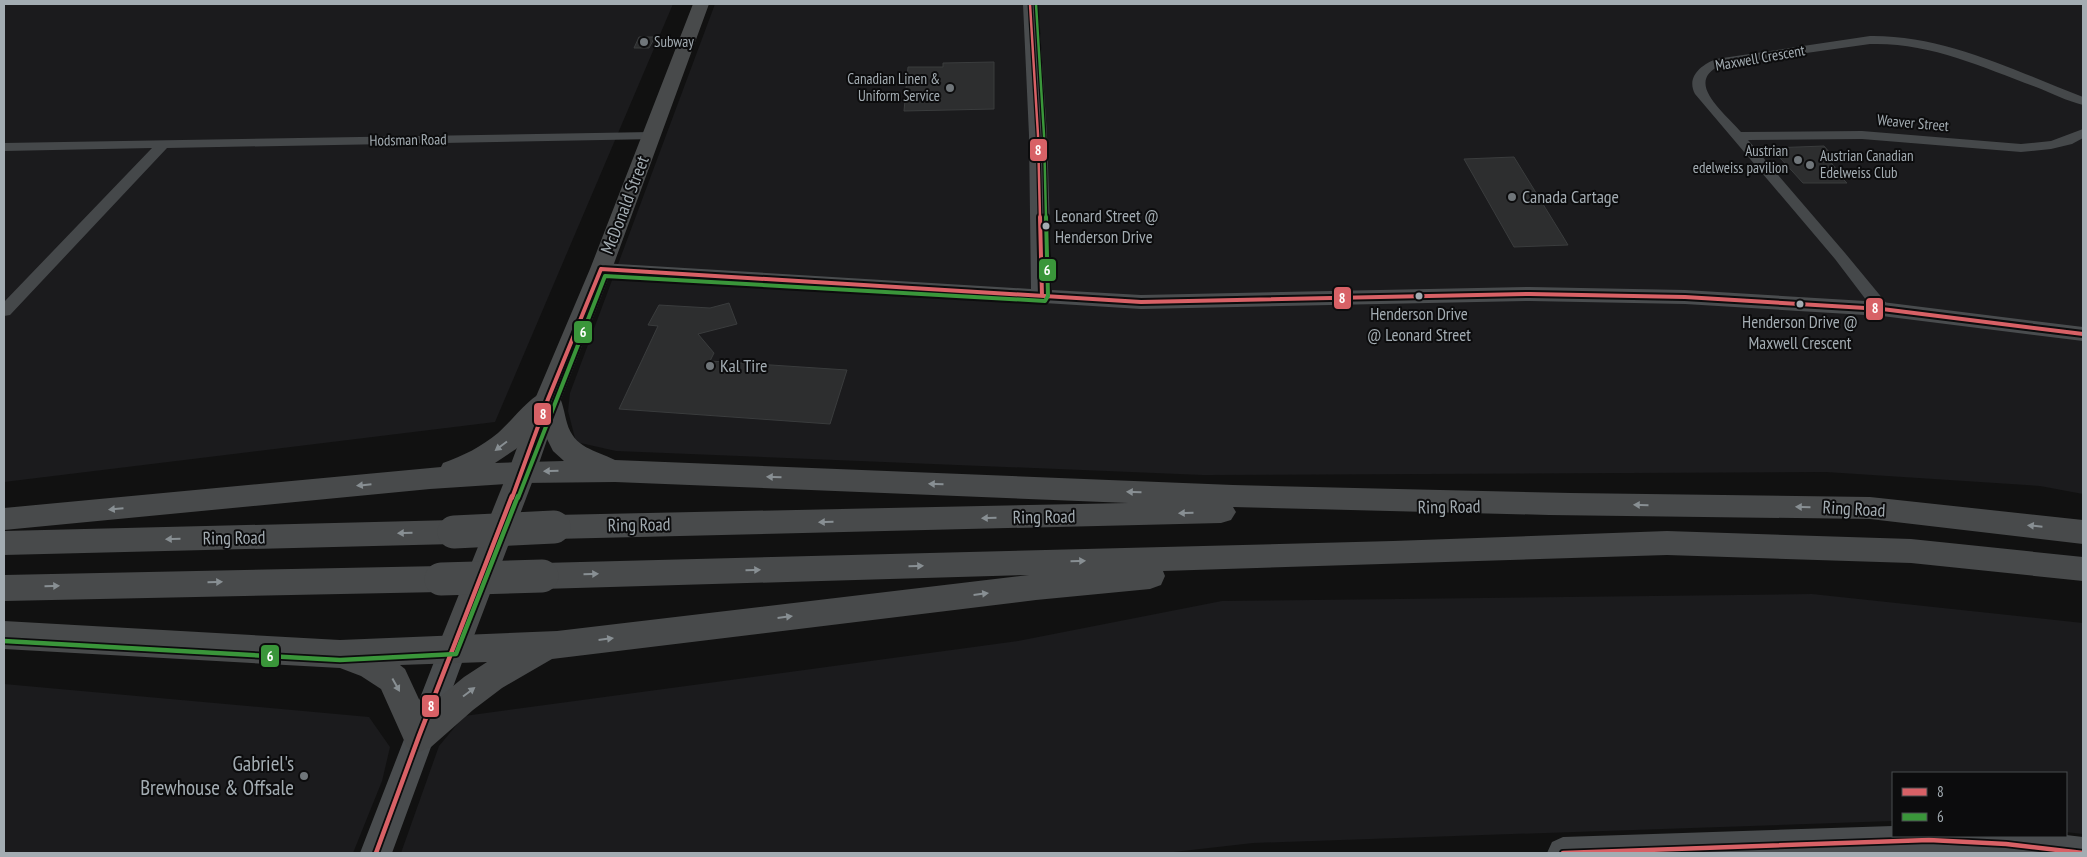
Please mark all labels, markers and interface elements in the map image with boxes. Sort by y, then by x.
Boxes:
place label: Subway [654,32,694,51]
marker: Subway [638,36,650,48]
street label: Maxwell Crescent [1714,40,1806,75]
place label: Canadian Linen & Uniform Service [847,69,940,105]
marker: Canadian Linen & Uniform Service [944,82,956,94]
street label: Weaver Street [1876,110,1950,135]
street label: Hodsman Road [369,129,447,150]
line badge: 8 [1029,138,1048,162]
text: 8 [1035,141,1041,159]
place label: Austrian edelweiss pavilion [1693,141,1788,177]
place label: Austrian Canadian Edelweiss Club [1820,146,1914,182]
street label: McDonald Street [595,152,654,257]
marker: Austrian edelweiss pavilion [1792,154,1804,166]
marker: Austrian Canadian Edelweiss Club [1804,159,1816,171]
place label: Canada Cartage [1522,185,1619,208]
marker: Canada Cartage [1506,191,1518,203]
place label: Leonard Street @ Henderson Drive [1055,205,1159,248]
marker: Leonard Street @ Henderson Drive [1041,221,1051,231]
line badge: 6 [1038,258,1057,282]
text: 6 [1044,261,1051,279]
line badge: 8 [1333,286,1352,310]
text: 8 [1339,289,1345,307]
marker: Henderson Drive @ Leonard Street [1414,291,1424,301]
line badge: 8 [1865,297,1884,321]
marker: Henderson Drive @ Maxwell Crescent [1795,299,1805,309]
text: 8 [1872,299,1878,317]
place label: Henderson Drive @ Leonard Street [1367,303,1471,346]
place label: Henderson Drive @ Maxwell Crescent [1742,311,1858,354]
line badge: 6 [573,320,593,344]
text: 6 [580,323,587,341]
place label: Kal Tire [720,354,768,377]
marker: Kal Tire [704,360,716,372]
line badge: 8 [533,402,552,426]
text: 8 [540,405,546,423]
one-way arrow [495,440,508,451]
one-way arrow [543,468,559,476]
one-way arrow [766,473,782,481]
one-way arrow [928,479,944,487]
one-way arrow [356,481,372,489]
one-way arrow [1125,488,1141,496]
street label: Ring Road [1417,494,1481,519]
street label: Ring Road [1822,495,1886,522]
one-way arrow [1633,500,1649,508]
one-way arrow [1795,503,1811,511]
street label: Ring Road [1012,504,1076,529]
one-way arrow [107,505,123,513]
one-way arrow [1178,510,1194,518]
street label: Ring Road [607,512,671,537]
one-way arrow [980,514,996,522]
one-way arrow [818,518,834,526]
one-way arrow [2026,522,2042,530]
street label: Ring Road [202,525,266,550]
one-way arrow [397,530,413,538]
one-way arrow [164,535,180,543]
one-way arrow [1070,557,1086,565]
one-way arrow [908,562,924,570]
one-way arrow [746,566,762,574]
one-way arrow [583,570,599,578]
one-way arrow [207,578,223,586]
one-way arrow [45,582,61,590]
one-way arrow [973,590,989,598]
one-way arrow [777,613,793,621]
one-way arrow [598,635,614,643]
line badge: 6 [260,644,280,668]
text: 6 [267,647,274,665]
one-way arrow [392,678,400,693]
one-way arrow [462,687,476,697]
line badge: 8 [421,694,440,718]
text: 8 [428,697,434,715]
place label: Gabriel's Brewhouse & Offsale [140,750,294,801]
marker: Gabriel's Brewhouse & Offsale [298,770,310,782]
legend [1892,772,2067,837]
text: 8 [1937,782,1944,801]
text: 6 [1937,807,1944,826]

